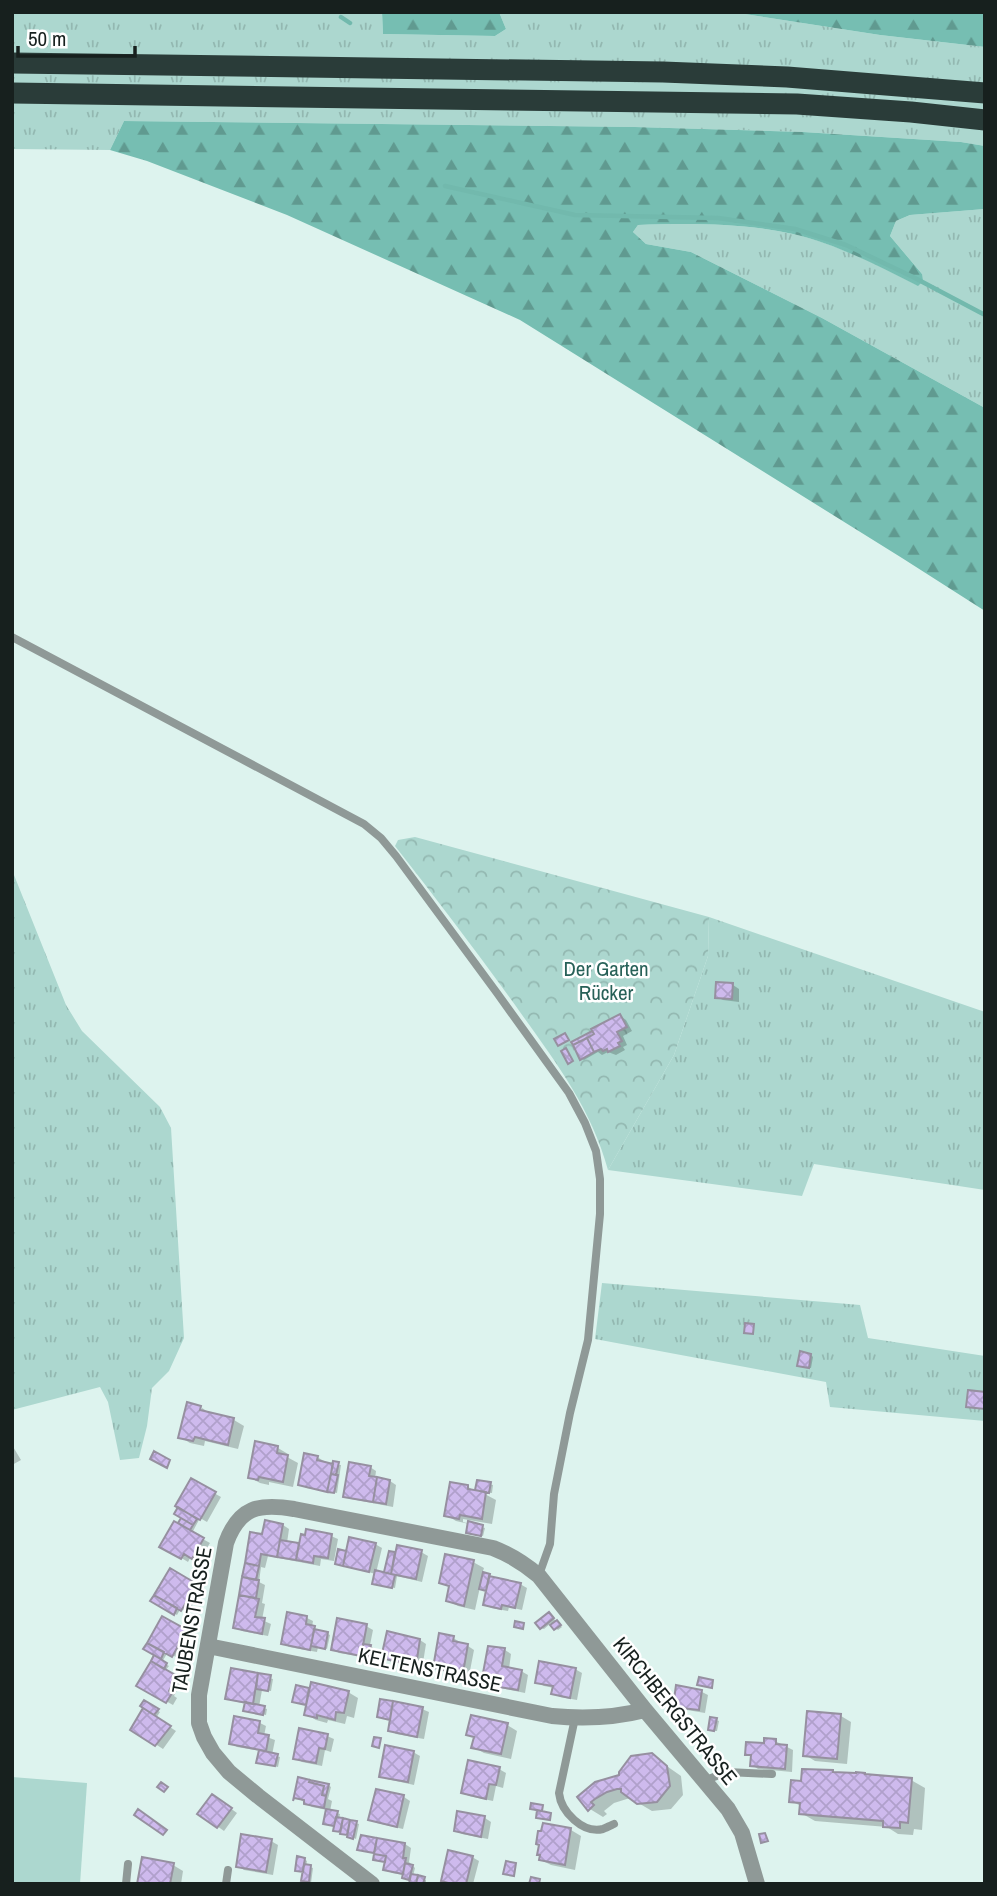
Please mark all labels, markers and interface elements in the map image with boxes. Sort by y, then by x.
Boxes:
scale bar [18,14,135,58]
text: 50 m [28,24,66,53]
park label: Der Garten Rücker [563,954,649,1007]
street label: TAUBENSTRASSE [164,1544,219,1696]
street label: KIRCHBERGSTRASSE [607,1631,744,1791]
street label: KELTENSTRASSE [356,1640,505,1699]

